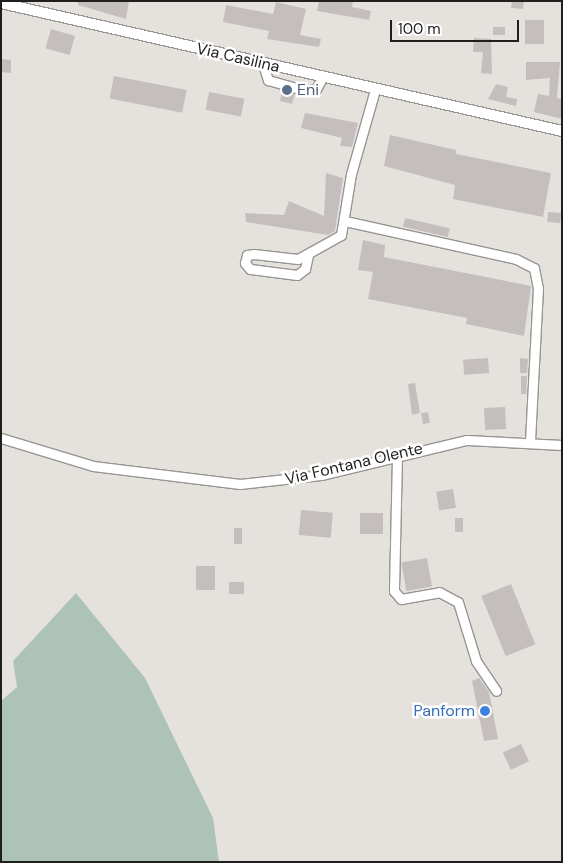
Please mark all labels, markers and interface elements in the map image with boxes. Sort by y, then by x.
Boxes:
scale bar [393,10,522,42]
text: 100 m [398,19,441,39]
street label: Via Casilina [195,39,281,77]
place label: Eni [297,80,319,100]
marker: Eni [281,84,293,96]
street label: Via Fontana Olente [283,439,425,489]
place label: Panform [413,701,475,721]
marker: Panform [479,705,491,717]

